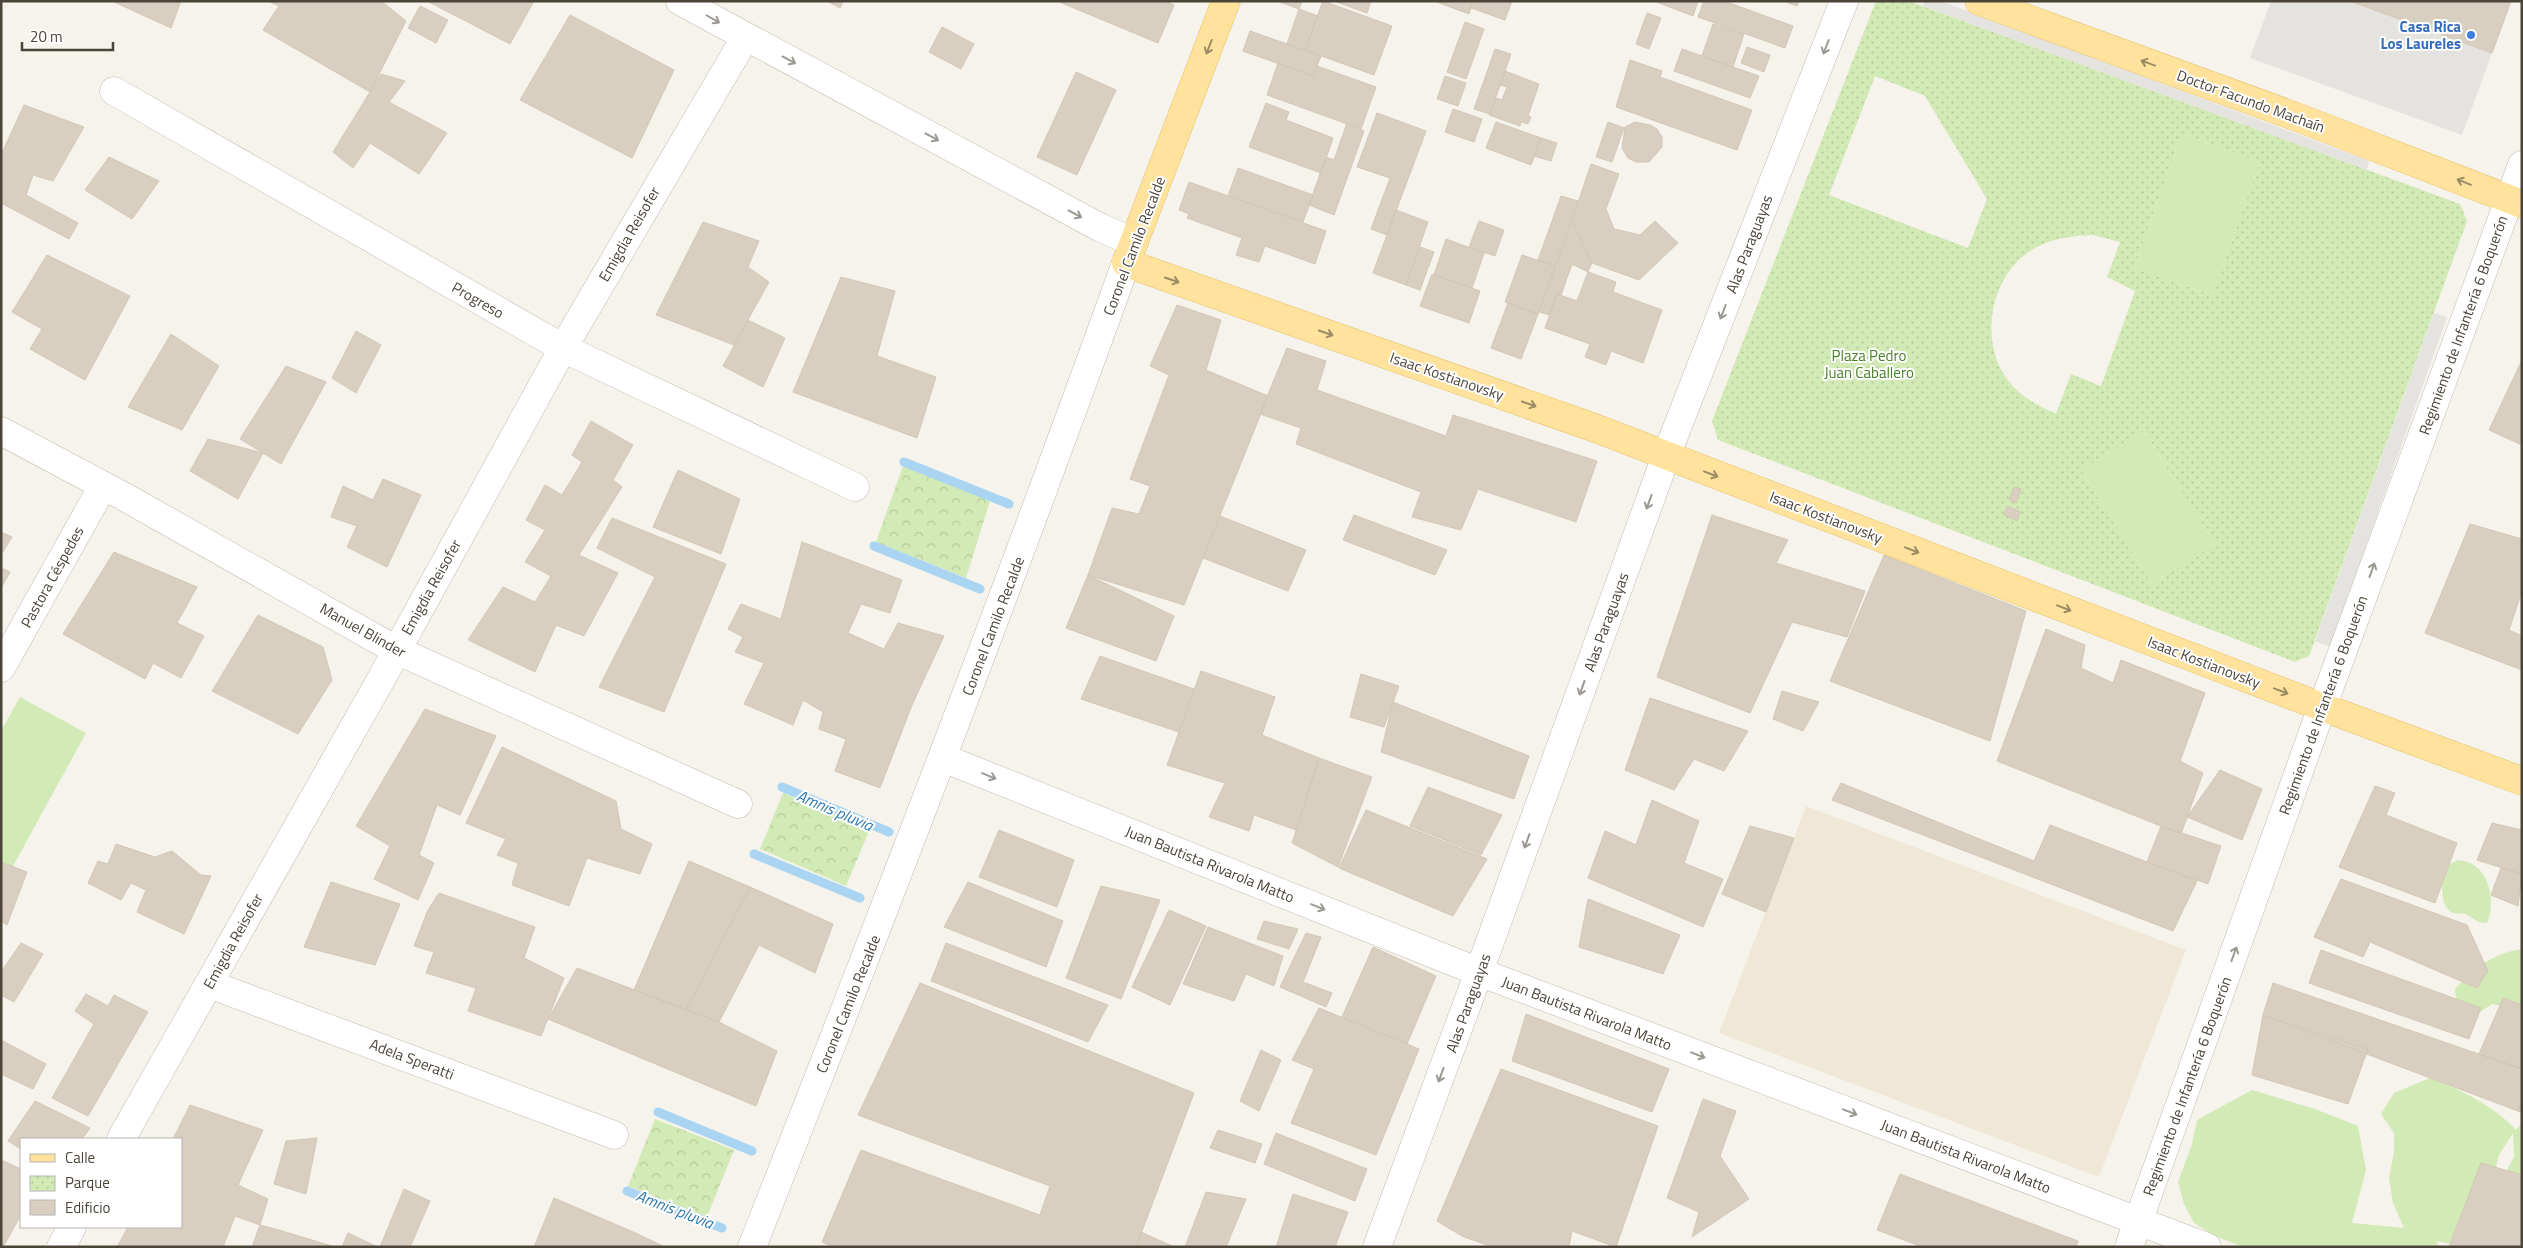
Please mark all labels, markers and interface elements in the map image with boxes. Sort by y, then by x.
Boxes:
one-way arrow [706,15,720,25]
place label: Casa Rica Los Laureles [2381,15,2461,55]
scale bar [22,20,114,52]
text: 20 m [30,25,63,48]
marker: Casa Rica Los Laureles [2465,29,2477,41]
one-way arrow [1204,39,1213,54]
one-way arrow [1821,39,1830,54]
one-way arrow [781,55,796,65]
one-way arrow [2141,58,2156,67]
street label: Doctor Facundo Machaín [2174,64,2328,138]
one-way arrow [924,133,939,142]
street label: Coronel Camilo Recalde [1097,173,1171,319]
one-way arrow [2457,176,2472,186]
street label: Emigdia Reisofer [592,182,666,286]
street label: Alas Paraguayas [1720,191,1778,297]
one-way arrow [1067,210,1082,219]
street label: Regimiento de Infantería 6 Boquerón [2413,212,2513,438]
one-way arrow [1164,275,1180,285]
street label: Progreso [448,276,509,324]
one-way arrow [1717,304,1727,319]
one-way arrow [1318,329,1333,338]
park label: Plaza Pedro Juan Caballero [1824,344,1914,384]
street label: Isaac Kostianovsky [1387,346,1507,406]
one-way arrow [1520,400,1536,410]
one-way arrow [1703,470,1718,479]
street label: Isaac Kostianovsky [1766,485,1886,549]
one-way arrow [1644,494,1653,509]
street label: Pastora Céspedes [15,522,89,632]
street label: Emigdia Reisofer [395,535,467,639]
one-way arrow [1904,546,1919,555]
street label: Coronel Camilo Recalde [956,553,1030,699]
one-way arrow [2368,563,2377,579]
street label: Alas Paraguayas [1577,569,1635,675]
street label: Regimiento de Infantería 6 Boquerón [2273,592,2373,818]
street label: Manuel Blinder [316,597,410,663]
one-way arrow [2056,604,2071,613]
street label: Isaac Kostianovsky [2144,630,2264,694]
one-way arrow [1577,680,1586,695]
one-way arrow [2273,687,2288,696]
one-way arrow [980,772,996,781]
water label: Amnis pluvia [793,783,878,837]
street label: Juan Bautista Rivarola Matto [1122,820,1298,908]
one-way arrow [1522,832,1531,848]
street label: Emigdia Reisofer [197,889,269,993]
one-way arrow [1310,903,1325,913]
street label: Coronel Camilo Recalde [810,931,886,1077]
one-way arrow [2230,946,2239,962]
street label: Alas Paraguayas [1439,950,1497,1056]
street label: Juan Bautista Rivarola Matto [1499,970,1675,1056]
street label: Regimiento de Infantería 6 Boquerón [2137,973,2237,1199]
street label: Adela Speratti [366,1032,458,1086]
one-way arrow [1690,1051,1705,1060]
one-way arrow [1436,1067,1445,1082]
one-way arrow [1842,1108,1857,1117]
street label: Juan Bautista Rivarola Matto [1878,1113,2054,1199]
legend [20,1138,182,1228]
text: Calle [65,1146,95,1169]
text: Parque [65,1171,110,1194]
water label: Amnis pluvia [633,1183,718,1235]
text: Edificio [65,1196,110,1219]

